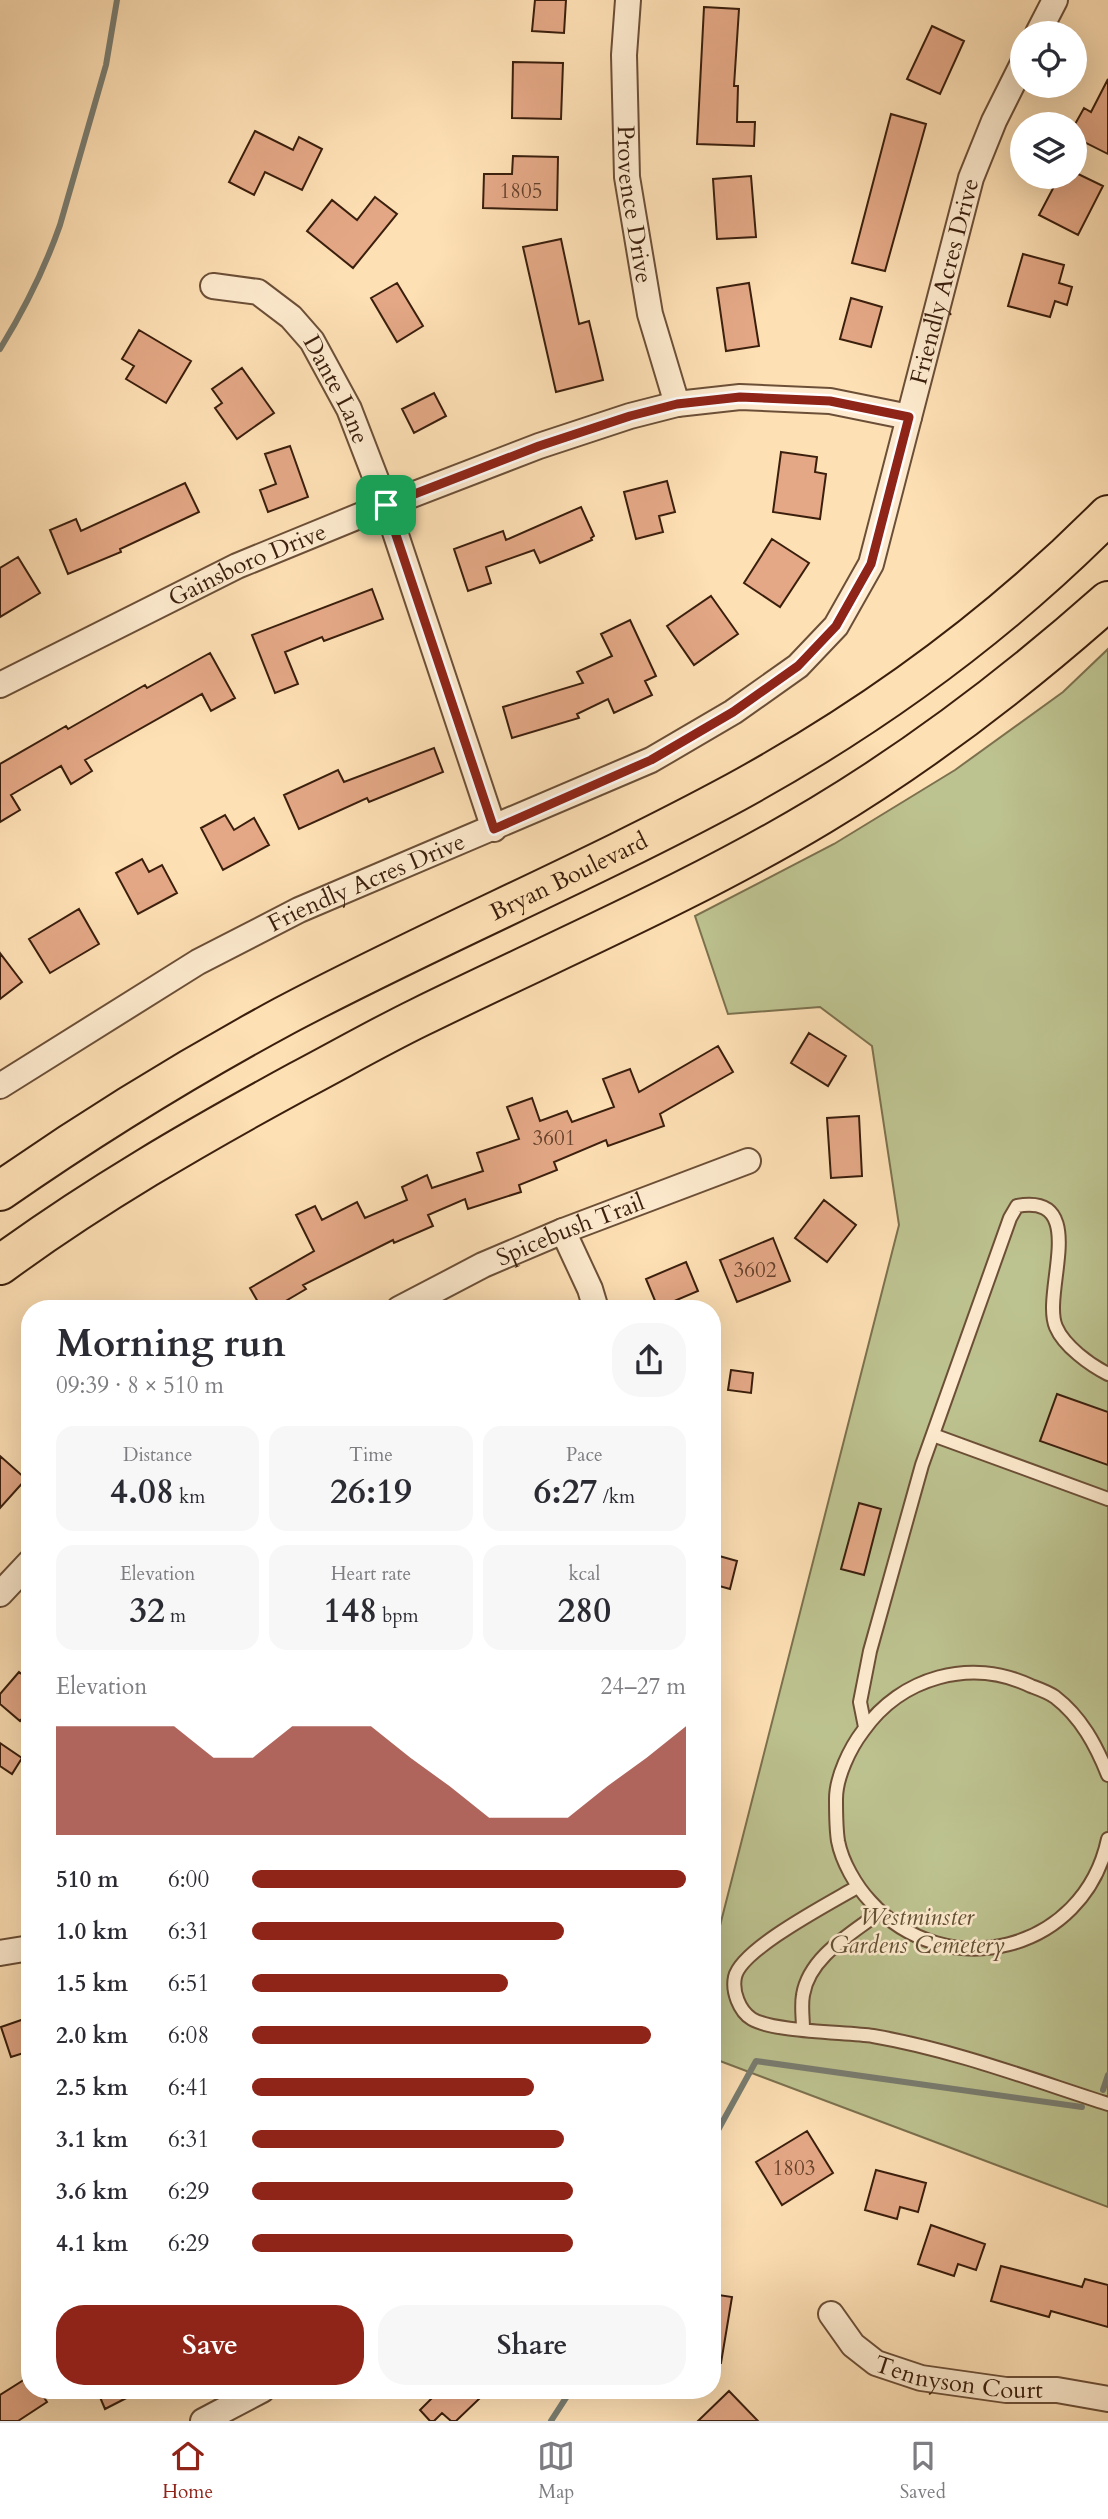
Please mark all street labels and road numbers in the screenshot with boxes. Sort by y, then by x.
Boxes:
street label: Provence Drive [609,125,661,286]
street label: Friendly Acres Drive [902,174,987,388]
street label: Dante Lane [295,329,377,448]
street label: Gainsboro Drive [162,515,331,614]
street label: Bryan Boulevard [484,824,654,928]
street label: Friendly Acres Drive [262,825,470,940]
street label: Spicebush Trail [491,1185,649,1274]
street label: Tennyson Court [870,2347,1043,2407]

